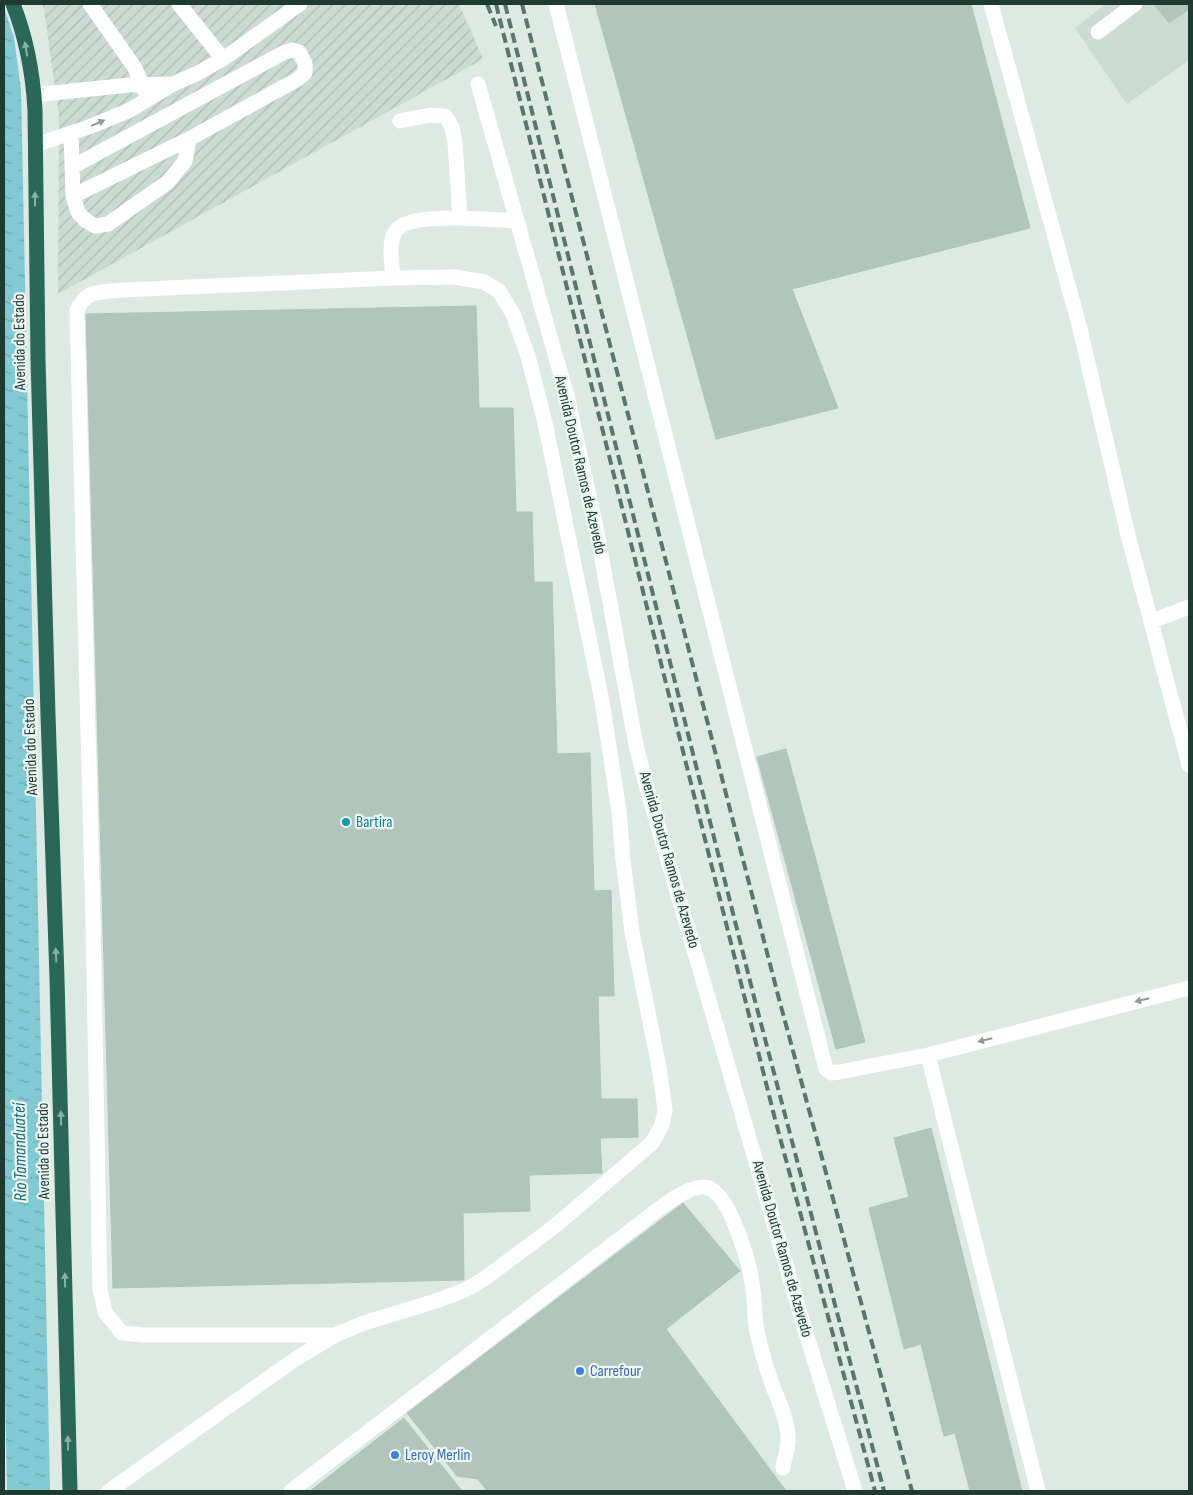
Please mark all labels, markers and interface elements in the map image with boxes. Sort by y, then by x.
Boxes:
one-way arrow [22,40,30,56]
one-way arrow [91,119,105,127]
one-way arrow [31,191,39,207]
street label: Avenida do Estado [10,293,30,392]
street label: Avenida Doutor Ramos de Azevedo [550,373,610,556]
street label: Avenida do Estado [20,698,42,797]
street label: Avenida Doutor Ramos de Azevedo [634,769,703,951]
place label: Bartira [356,813,392,832]
marker: Bartira [340,816,352,828]
one-way arrow [52,947,60,963]
one-way arrow [1134,996,1150,1004]
one-way arrow [977,1036,992,1044]
water label: Rio Tamanduateí [9,1101,31,1201]
street label: Avenida do Estado [34,1102,54,1201]
one-way arrow [56,1109,64,1125]
street label: Avenida Doutor Ramos de Azevedo [747,1158,816,1340]
one-way arrow [60,1272,68,1288]
place label: Carrefour [590,1362,642,1381]
marker: Carrefour [574,1365,586,1377]
one-way arrow [64,1434,72,1450]
place label: Leroy Merlin [405,1446,470,1465]
marker: Leroy Merlin [389,1449,401,1461]

